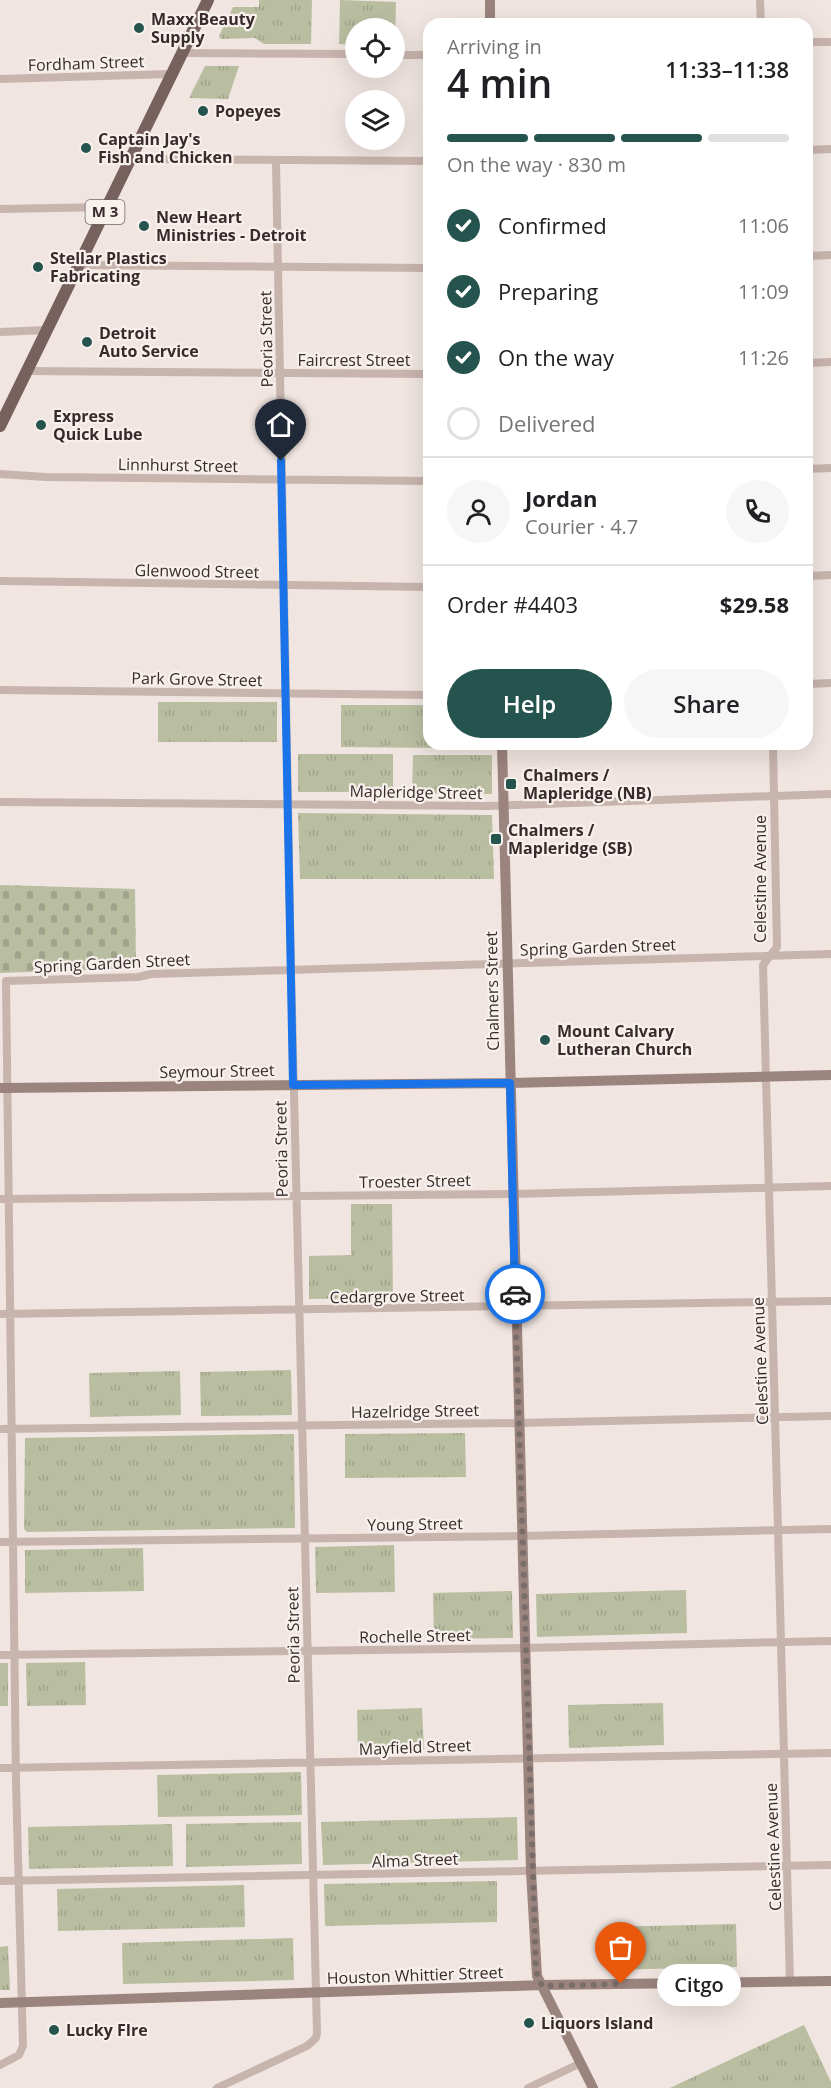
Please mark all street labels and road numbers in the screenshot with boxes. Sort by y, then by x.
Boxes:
street label: Fordham Street [27,50,145,76]
road number: M 3 [86,200,124,224]
street label: Peoria Street [254,290,278,387]
street label: Faircrest Street [297,349,411,371]
street label: Linnhurst Street [118,453,239,477]
street label: Glenwood Street [134,559,260,583]
street label: Park Grove Street [131,667,263,691]
street label: Mapleridge Street [349,780,483,804]
street label: Celestine Avenue [749,815,771,943]
street label: Chalmers Street [480,931,504,1051]
street label: Spring Garden Street [520,933,677,961]
street label: Spring Garden Street [33,948,191,978]
street label: Seymour Street [159,1059,275,1083]
street label: Peoria Street [269,1100,293,1197]
street label: Troester Street [359,1169,471,1193]
street label: Cedargrove Street [329,1284,465,1308]
street label: Celestine Avenue [747,1297,773,1425]
street label: Hazelridge Street [351,1399,480,1423]
street label: Young Street [367,1512,463,1536]
street label: Peoria Street [281,1586,305,1683]
street label: Rochelle Street [359,1624,471,1648]
street label: Mayfield Street [358,1734,472,1760]
street label: Celestine Avenue [760,1783,786,1911]
street label: Alma Street [371,1847,459,1873]
street label: Houston Whittier Street [326,1961,504,1989]

